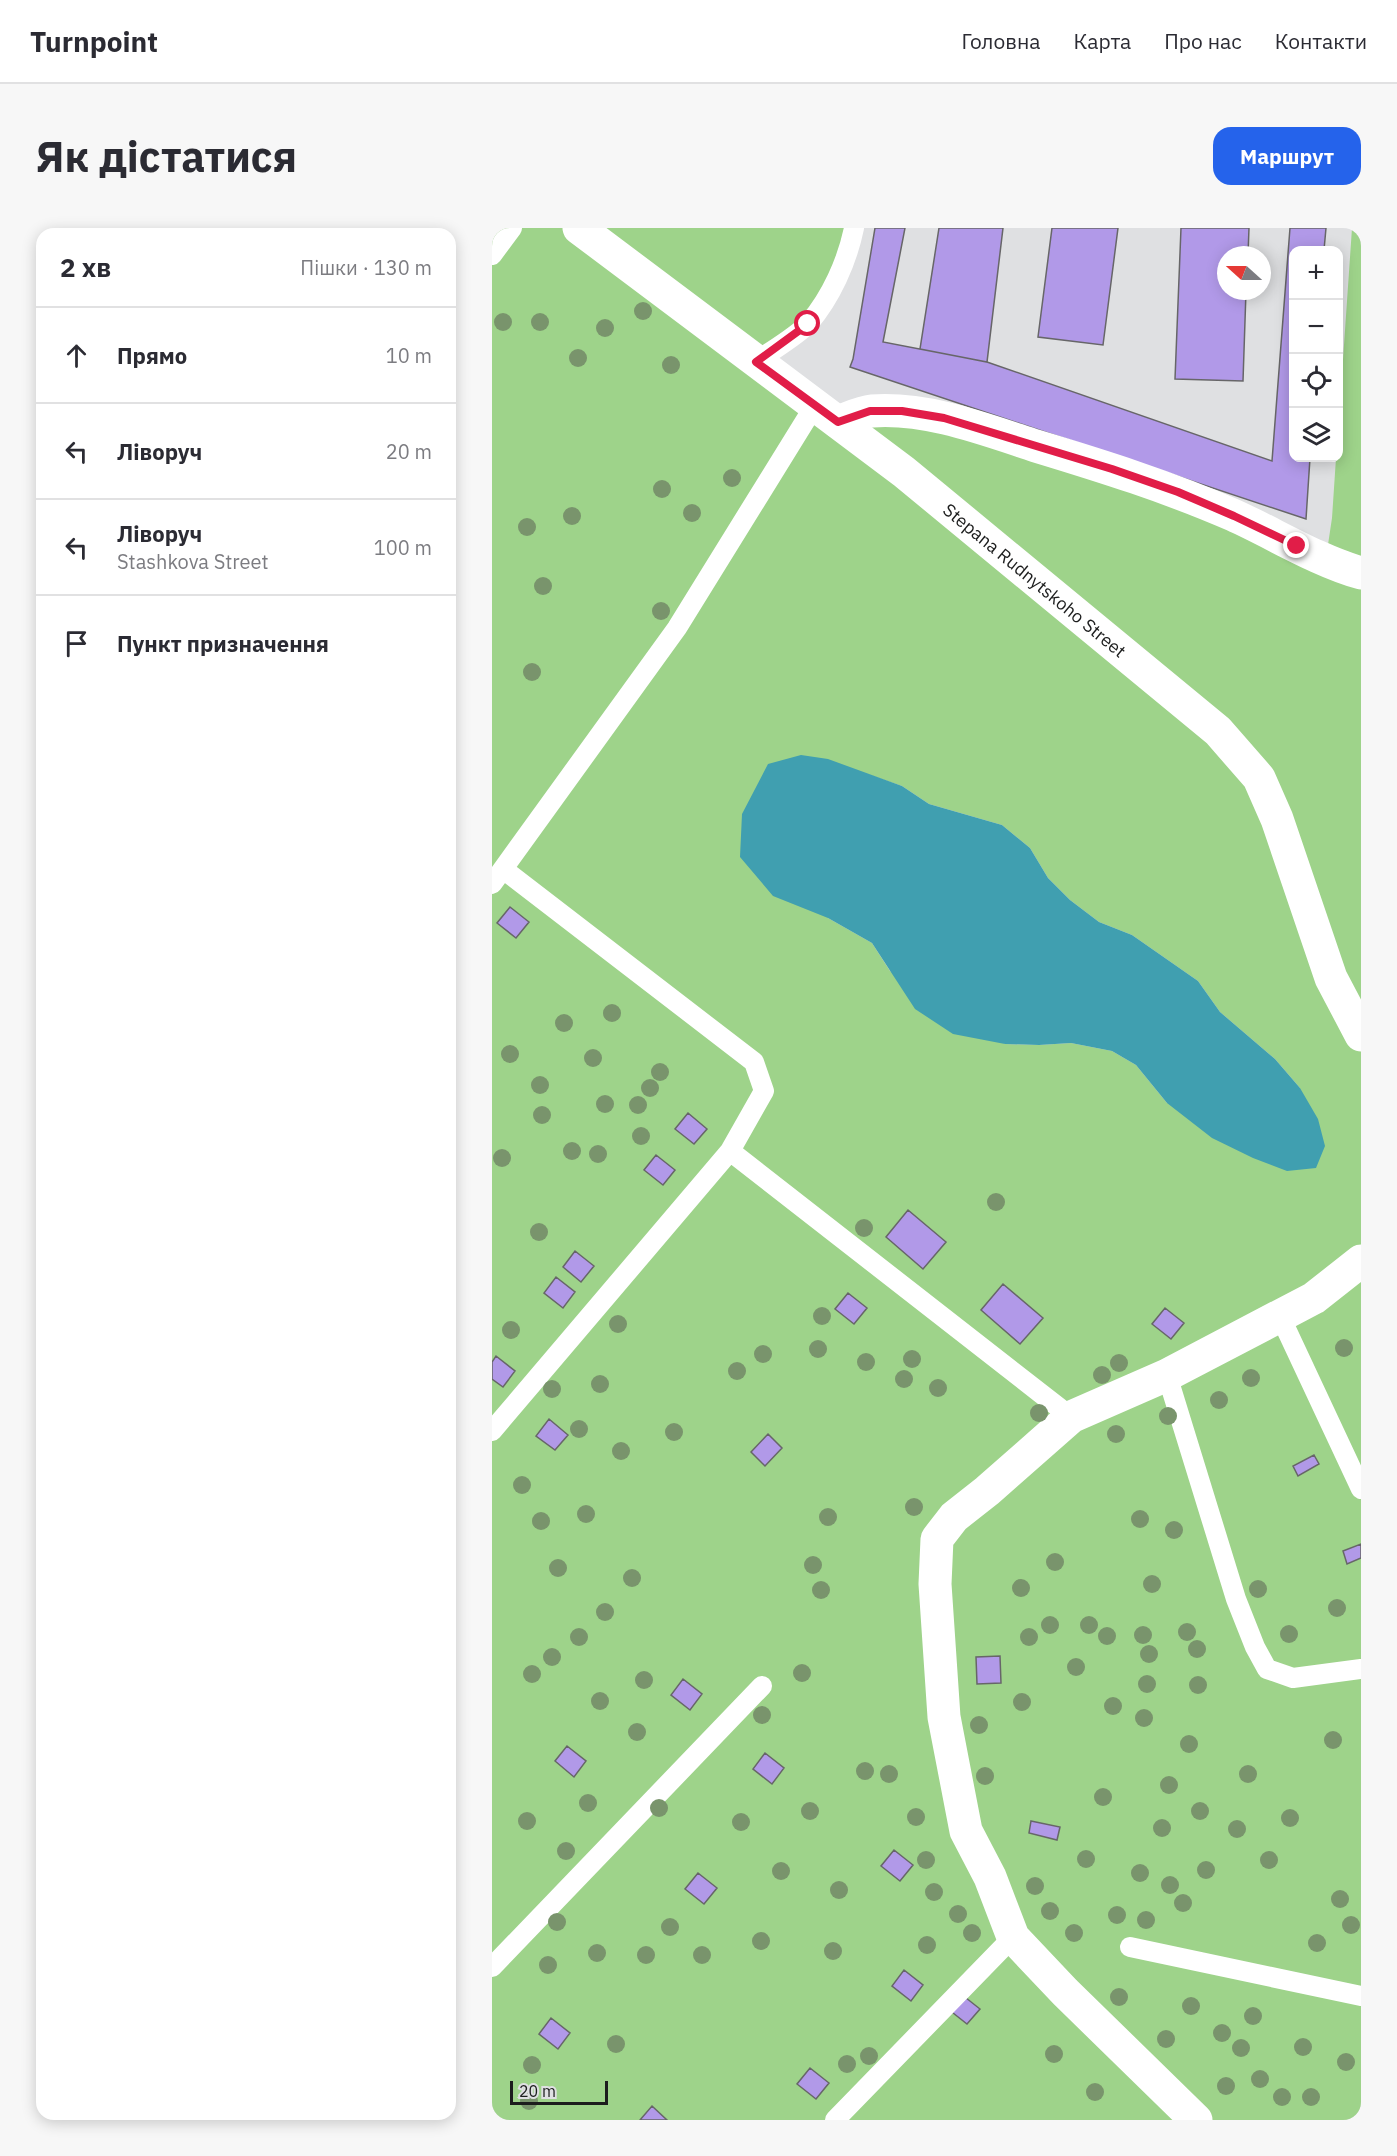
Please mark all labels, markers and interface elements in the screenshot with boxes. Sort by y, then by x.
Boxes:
text: Turnpoint [30,23,158,60]
text: Головна [962,27,1040,55]
text: Карта [1073,27,1131,55]
text: Про нас [1164,27,1242,55]
text: Контакти [1275,27,1367,55]
button: Маршрут [1213,127,1361,185]
text: Як дістатися [36,129,297,184]
north arrow [1217,246,1271,300]
map controls [1289,246,1343,462]
button: + [1289,246,1343,300]
text: 2 хв [60,250,111,284]
text: Пішки · 130 m [300,254,432,281]
button: − [1289,300,1343,354]
route start [794,310,820,336]
icon: ahead [60,339,93,372]
text: Прямо [117,341,187,370]
text: 10 m [386,342,432,369]
button: locate [1289,354,1343,408]
button: layers [1289,408,1343,462]
icon: left [60,435,93,468]
text: Ліворуч [117,437,202,466]
text: 20 m [386,438,432,465]
street label: Stepana Rudnytskoho Street [939,498,1131,662]
text: Ліворуч [117,519,202,548]
icon: left [60,531,93,564]
route end [1283,532,1309,558]
text: 100 m [374,534,432,561]
text: Stashkova Street [117,548,269,575]
icon: arrive [60,627,93,660]
text: Пункт призначення [117,629,329,658]
scale bar [510,2078,608,2106]
text: 20 m [519,2081,556,2101]

